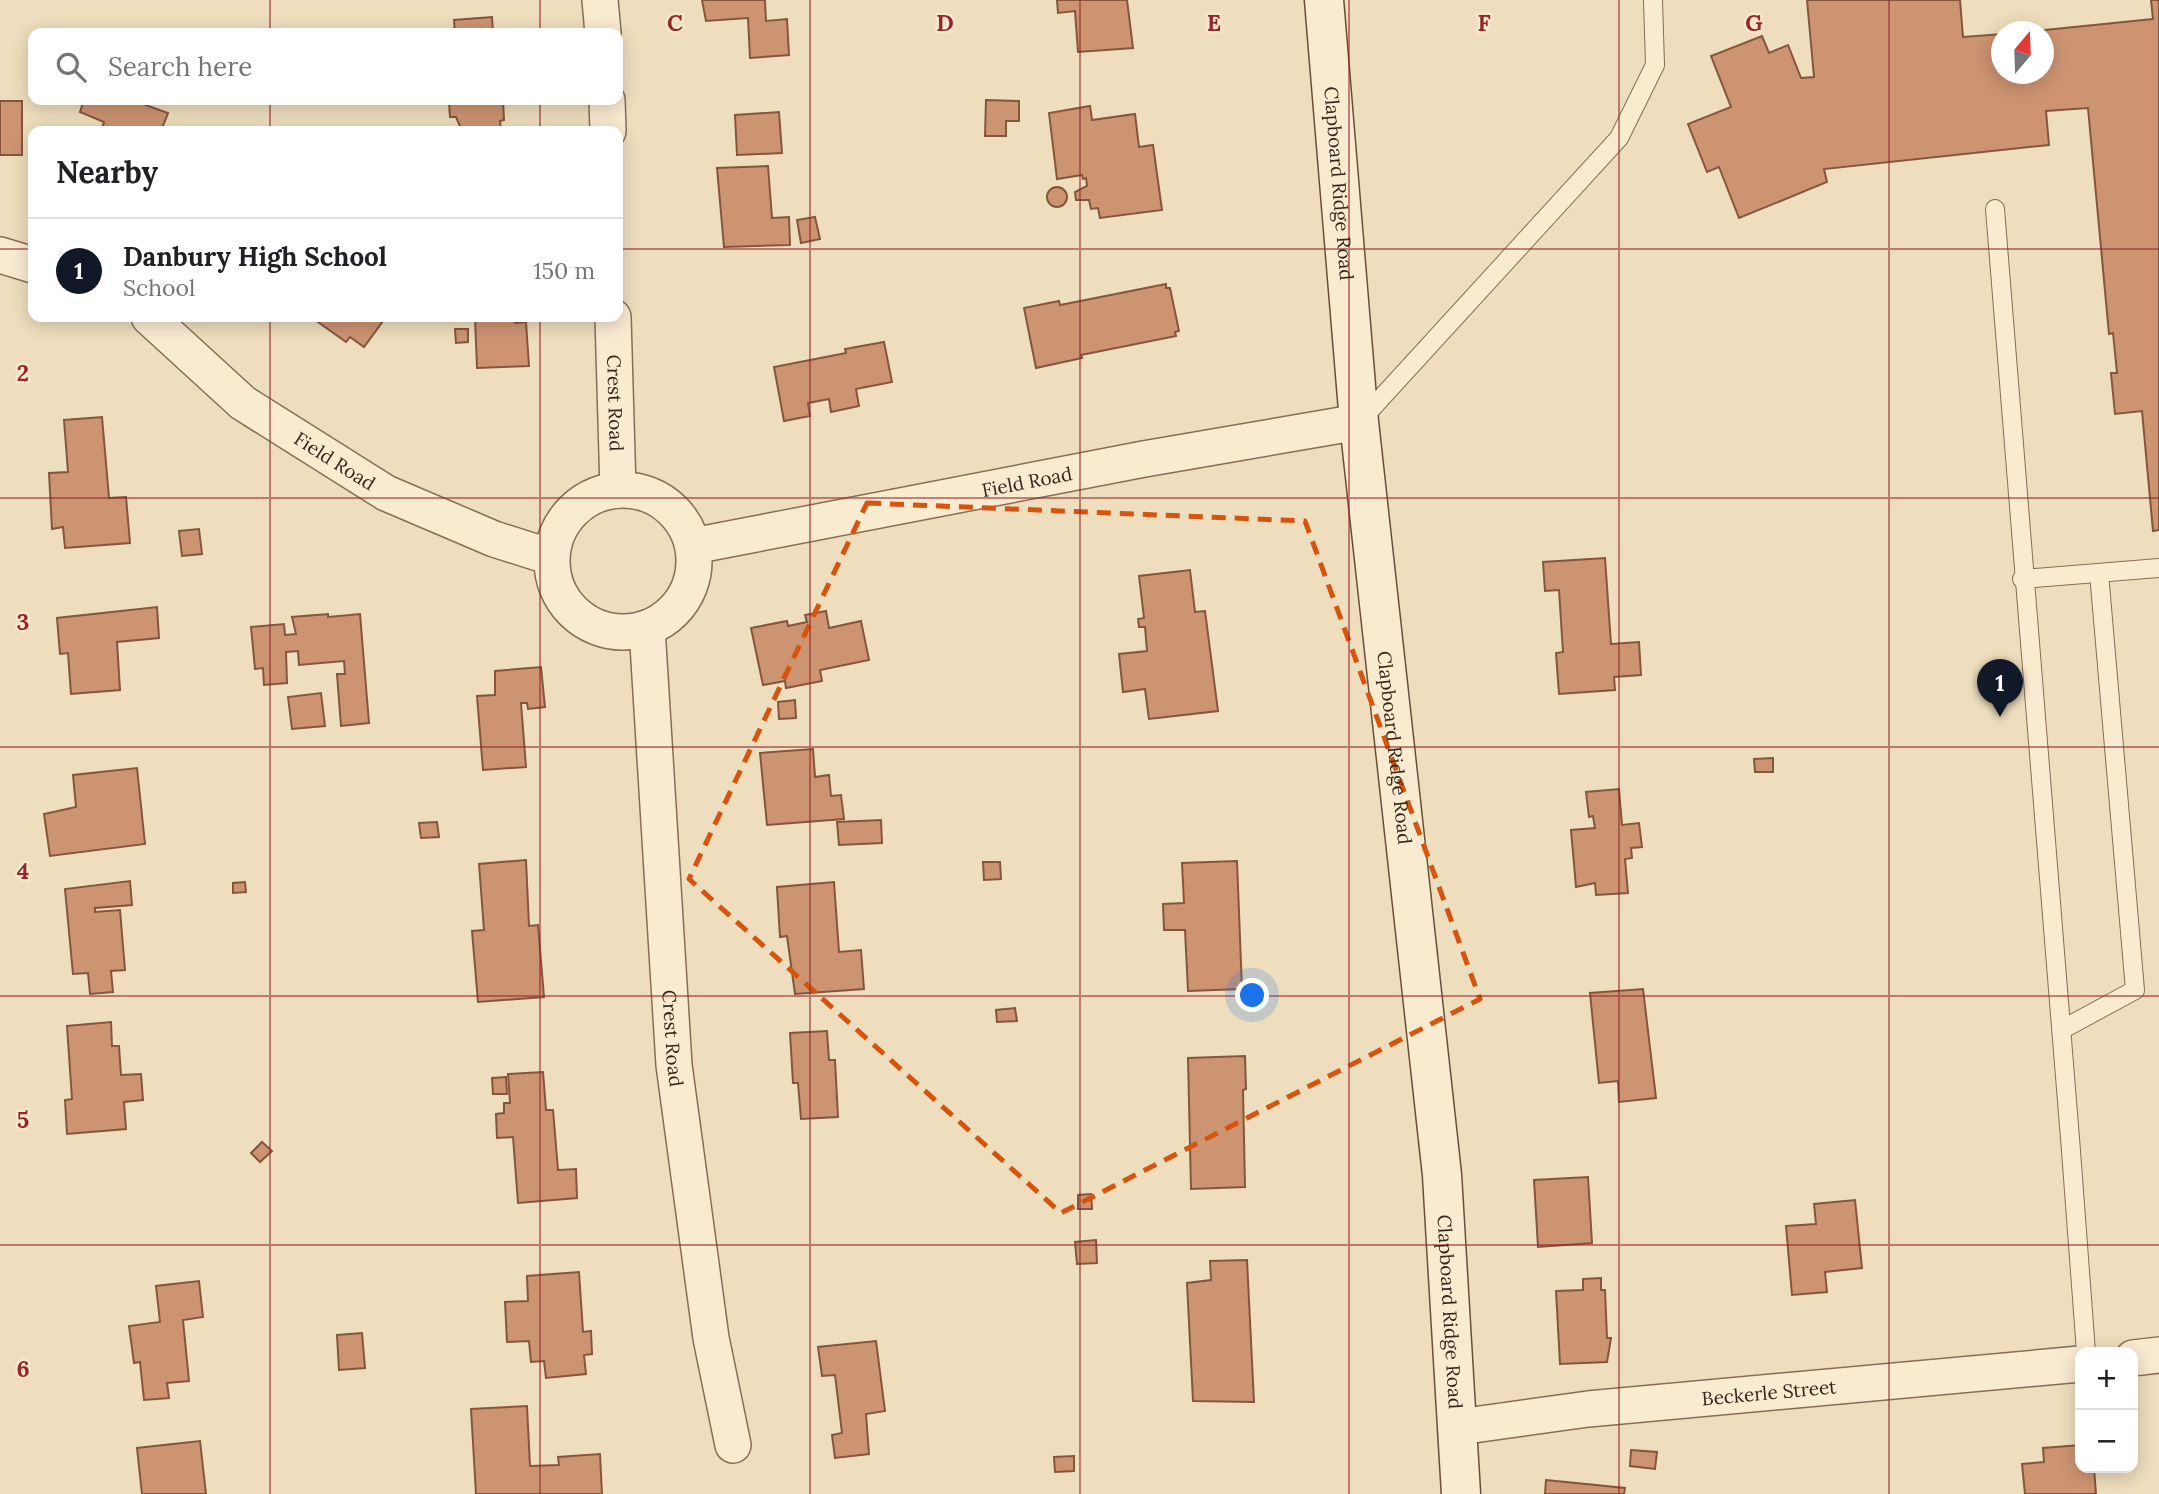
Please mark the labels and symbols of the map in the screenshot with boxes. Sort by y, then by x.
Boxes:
text: C [667,8,683,37]
text: D [936,8,954,37]
text: E [1207,8,1221,37]
text: F [1477,8,1491,37]
text: G [1745,8,1763,37]
north arrow [1991,21,2054,84]
street label: Clapboard Ridge Road [1319,85,1359,281]
street label: Crest Road [602,354,629,452]
text: 2 [17,358,29,387]
street label: Field Road [290,426,380,495]
street label: Field Road [980,461,1074,502]
text: 3 [17,607,29,636]
street label: Clapboard Ridge Road [1372,650,1417,846]
pin: 1 [1977,659,2023,717]
text: 4 [17,856,29,885]
your location [1235,978,1269,1012]
street label: Crest Road [657,989,689,1088]
text: 5 [17,1105,29,1134]
street label: Clapboard Ridge Road [1432,1214,1468,1410]
text: 6 [16,1354,30,1383]
street label: Beckerle Street [1701,1374,1838,1411]

